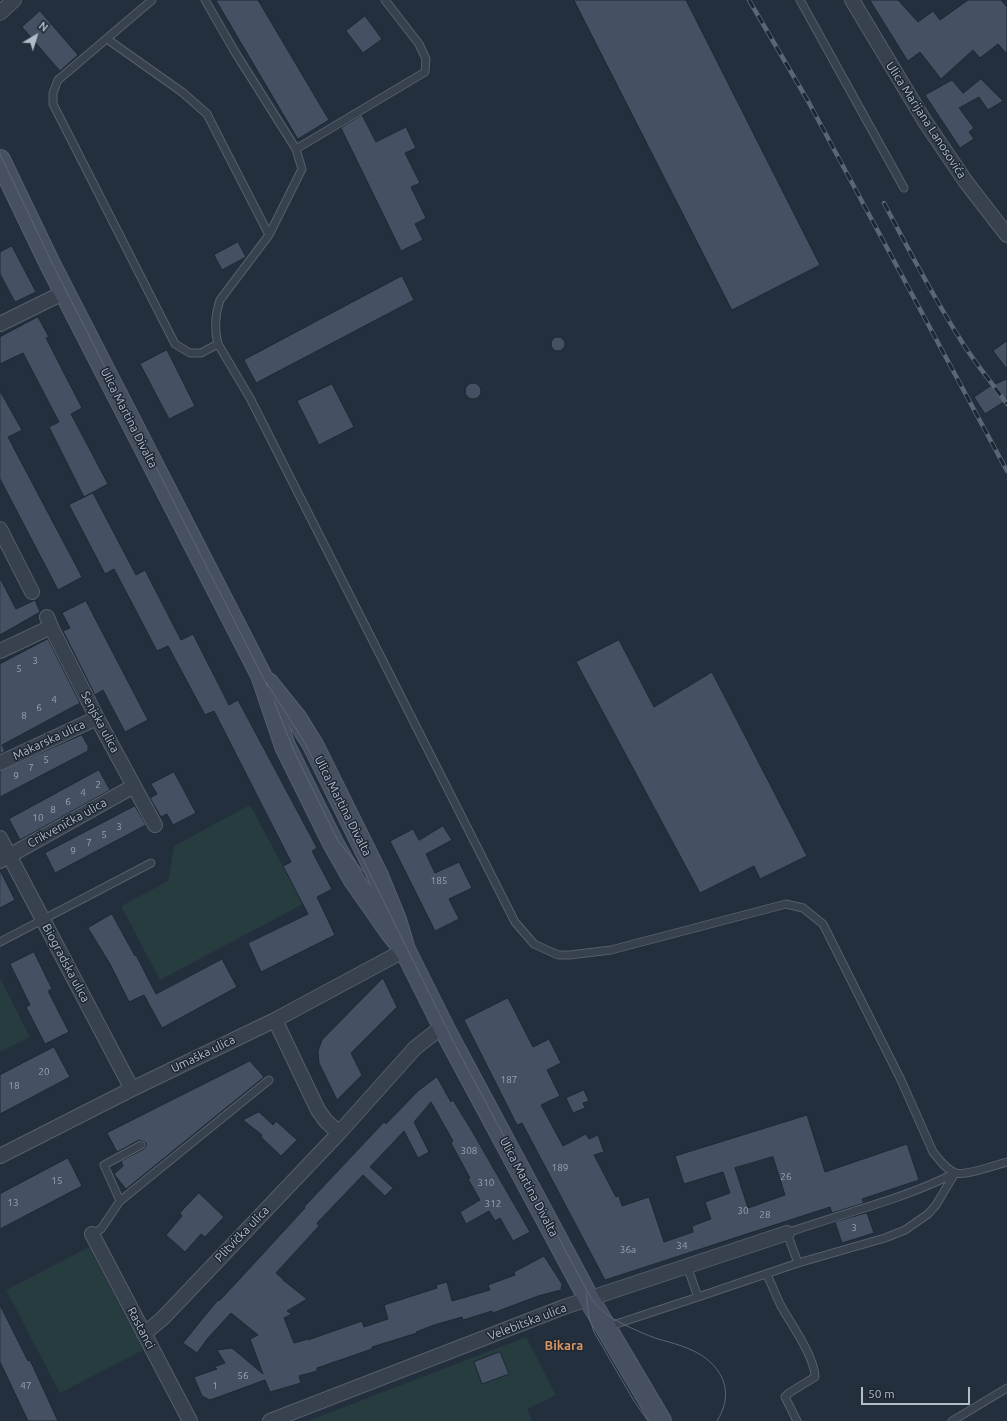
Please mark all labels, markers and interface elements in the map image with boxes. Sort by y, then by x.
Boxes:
north arrow [16,16,56,56]
text: N [36,19,50,34]
street label: Ulica Marijana Lanosovića [883,59,969,181]
street label: Ulica Martina Divalta [97,365,161,471]
house number: 3 [32,655,38,667]
house number: 5 [16,663,22,675]
street label: Senjska ulica [78,689,122,755]
house number: 4 [51,694,57,706]
house number: 6 [36,702,42,714]
house number: 8 [21,710,27,722]
street label: Makarska ulica [11,717,87,763]
street label: Ulica Martina Divalta [311,753,375,859]
house number: 5 [43,754,49,766]
house number: 7 [28,762,34,774]
house number: 9 [13,770,19,782]
house number: 2 [95,779,101,791]
house number: 4 [80,787,86,799]
street label: Crikvenička ulica [25,795,109,851]
house number: 6 [65,796,71,808]
house number: 8 [50,804,56,816]
house number: 10 [32,812,44,824]
house number: 3 [116,821,122,833]
house number: 5 [101,829,107,841]
house number: 7 [86,837,92,849]
house number: 9 [70,845,76,857]
house number: 185 [431,875,447,887]
street label: Biogradska ulica [39,921,93,1005]
street label: Umaška ulica [169,1032,237,1076]
house number: 20 [38,1066,50,1078]
house number: 187 [501,1074,517,1086]
house number: 18 [8,1080,20,1092]
street label: Ulica Martina Divalta [497,1135,561,1239]
house number: 308 [461,1145,477,1157]
house number: 189 [552,1162,568,1174]
house number: 26 [780,1171,792,1183]
house number: 15 [51,1175,63,1187]
house number: 310 [478,1177,494,1189]
house number: 13 [7,1197,19,1209]
house number: 312 [485,1198,501,1210]
street label: Plitvička ulica [212,1203,272,1265]
house number: 30 [737,1205,749,1217]
house number: 28 [759,1209,771,1221]
house number: 3 [851,1222,857,1234]
house number: 34 [676,1240,688,1252]
house number: 36a [620,1244,636,1256]
street label: Velebitska ulica [486,1300,568,1344]
street label: Rastanci [124,1305,158,1351]
district label: Bikara [545,1338,583,1354]
house number: 56 [237,1370,249,1382]
scale bar [863,1379,972,1405]
house number: 47 [20,1380,32,1392]
house number: 1 [212,1380,218,1392]
text: 50 m [868,1387,895,1400]

